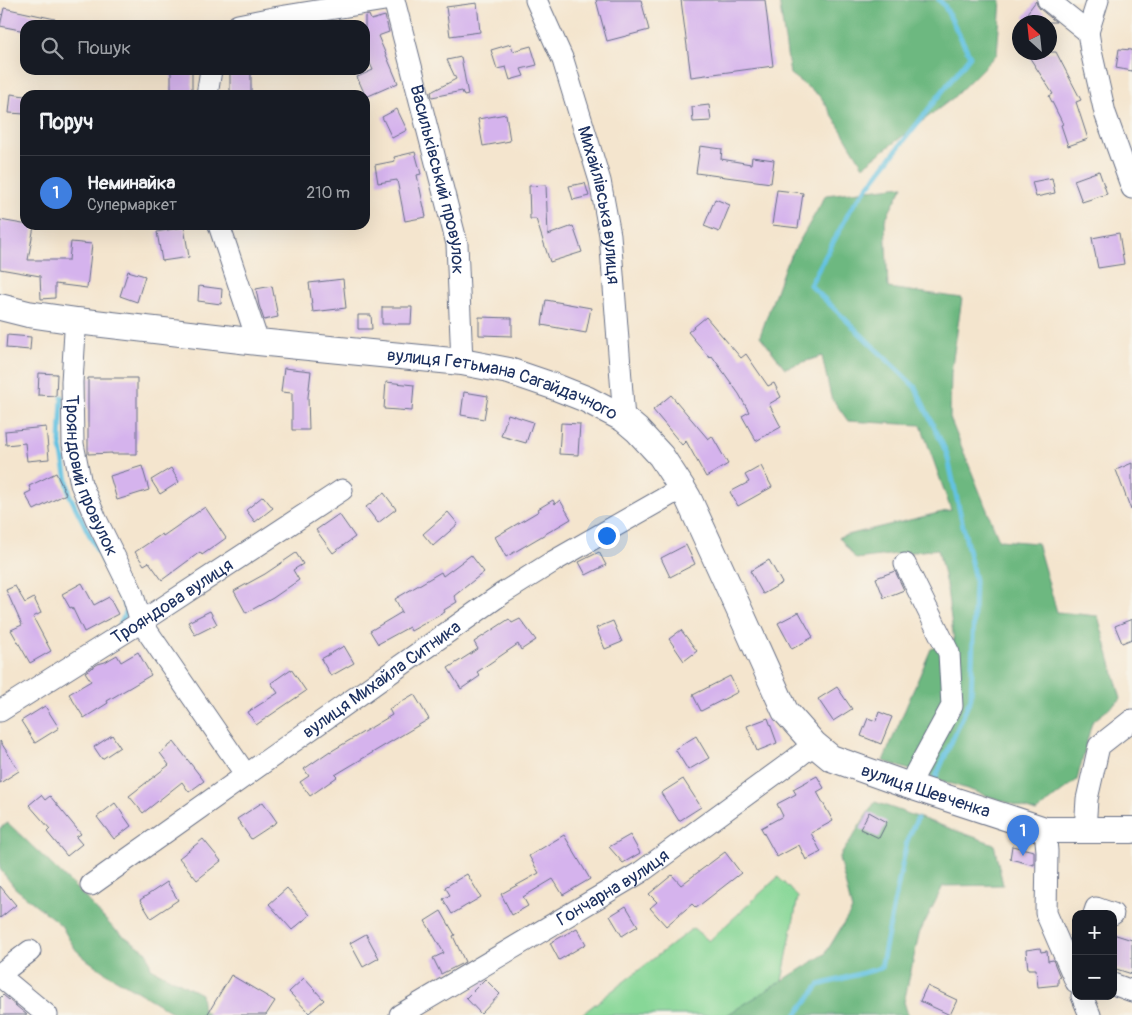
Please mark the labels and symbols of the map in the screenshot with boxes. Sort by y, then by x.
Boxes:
north arrow [1012,15,1057,60]
street label: Васильківський провулок [404,82,469,275]
street label: Михайлівська вулиця [572,123,625,285]
street label: вулиця Гетьмана Сагайдачного [386,344,622,426]
street label: Трояндовий провулок [60,395,123,560]
your location [594,523,620,549]
street label: Трояндова вулиця [107,554,238,650]
street label: вулиця Михайла Ситника [298,615,466,744]
street label: вулиця Шевченка [858,759,993,823]
pin: 1 [1007,815,1039,856]
street label: Гончарна вулиця [552,844,674,932]

